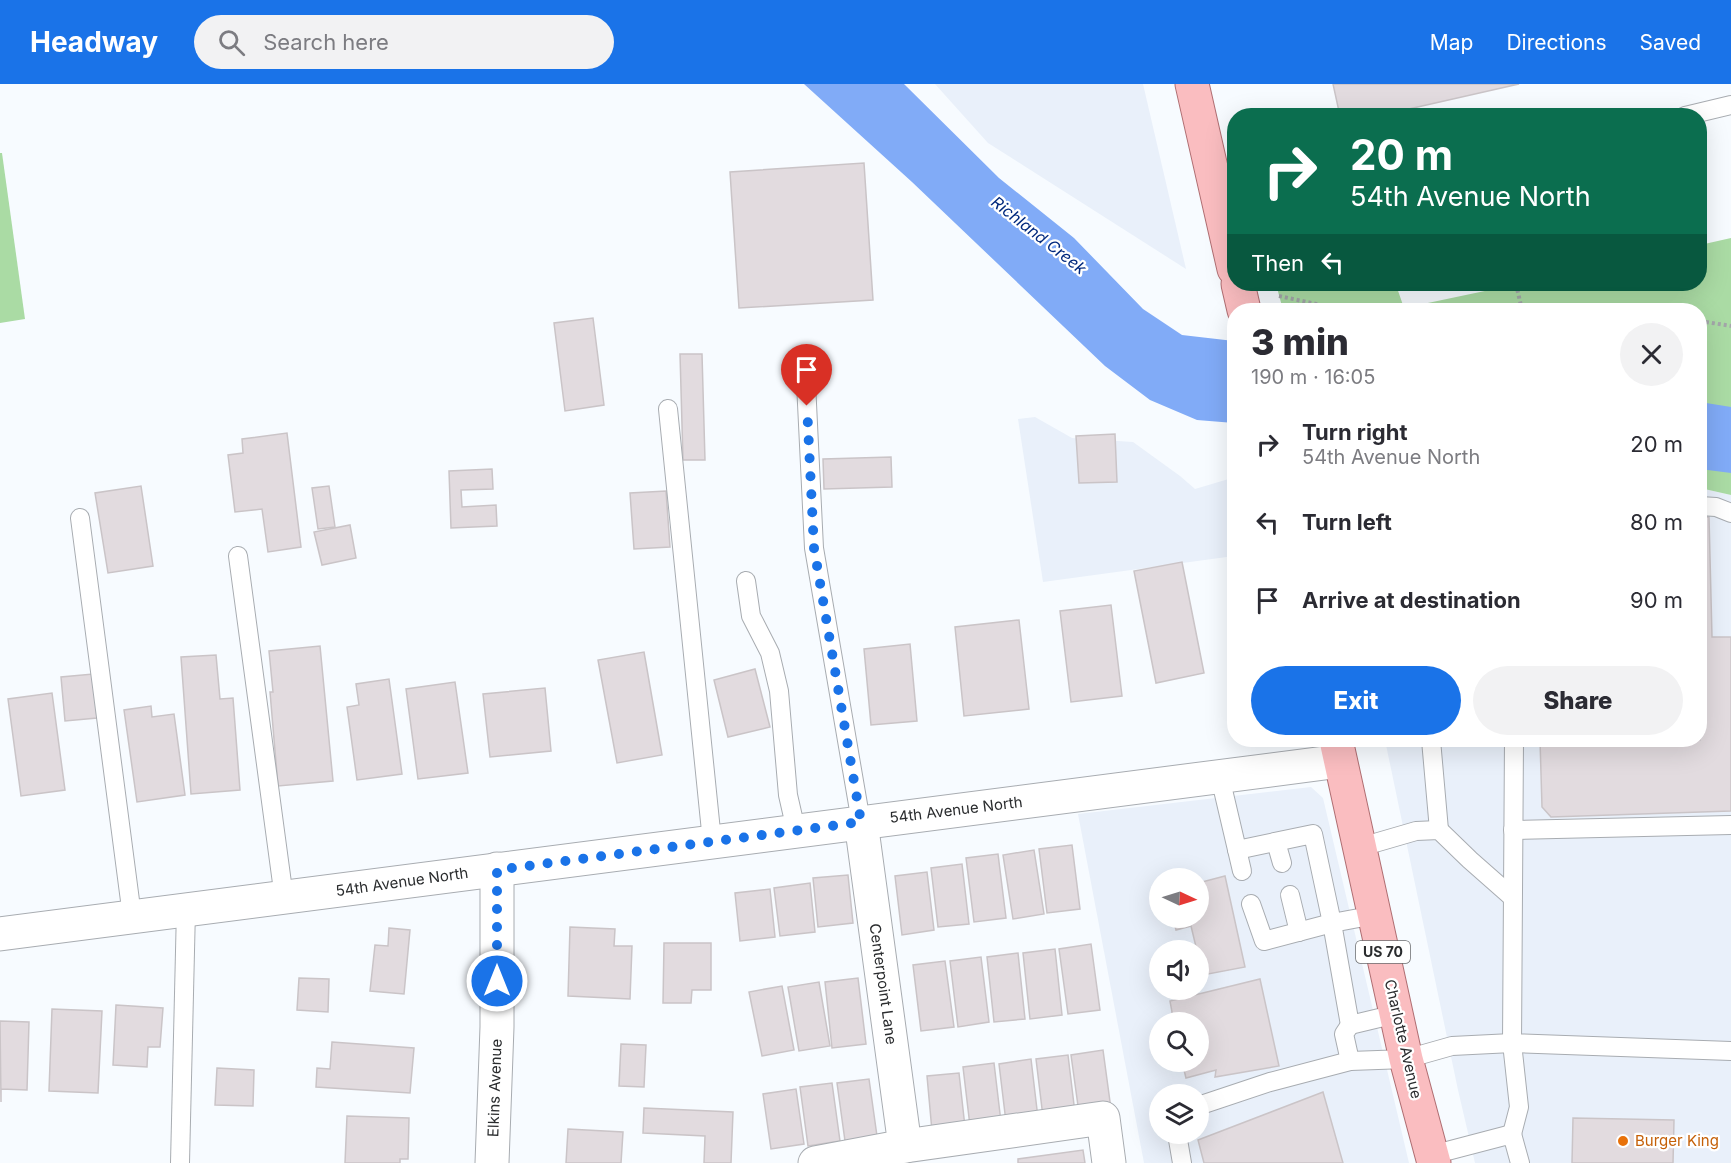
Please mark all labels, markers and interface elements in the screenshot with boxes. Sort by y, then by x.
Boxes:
search box [194,15,614,69]
text: Headway [30,25,158,59]
icon: search [215,26,248,59]
text: Search here [263,29,389,55]
text: Map [1430,30,1473,55]
text: Directions [1506,30,1607,55]
text: Saved [1640,30,1701,55]
text: 20 m [1350,129,1453,180]
icon: right [1251,132,1329,210]
text: 54th Avenue North [1350,180,1591,213]
water label: Richland Creek [988,192,1091,278]
icon: left [1316,246,1349,279]
text: Then [1251,250,1304,276]
text: 3 min [1251,320,1349,364]
button: close [1620,323,1683,386]
pin [781,344,832,406]
icon: arrive [790,353,823,386]
text: 190 m · 16:05 [1251,365,1375,389]
text: Turn right [1302,419,1408,445]
icon: right [1251,428,1284,461]
text: 20 m [1630,431,1683,457]
text: 54th Avenue North [1302,445,1480,469]
icon: left [1251,506,1284,539]
text: Turn left [1302,509,1392,535]
text: 80 m [1630,509,1683,535]
icon: arrive [1251,584,1284,617]
text: Arrive at destination [1302,587,1521,613]
text: 90 m [1630,587,1683,613]
button: Exit [1251,666,1461,735]
button: Share [1473,666,1683,735]
street label: 54th Avenue North [888,792,1023,827]
street label: 54th Avenue North [334,863,469,900]
north arrow [1149,868,1209,928]
map controls [1149,868,1209,1144]
street label: Centerpoint Lane [866,922,901,1046]
button: sound [1149,940,1209,1000]
road number: US 70 [1356,941,1410,963]
position arrow [465,949,529,1013]
street label: Charlotte Avenue [1381,977,1426,1100]
button: search [1149,1012,1209,1072]
street label: Elkins Avenue [483,1039,506,1137]
button: layers [1149,1084,1209,1144]
place label: Burger King [1635,1131,1719,1150]
marker: Burger King [1616,1134,1630,1148]

